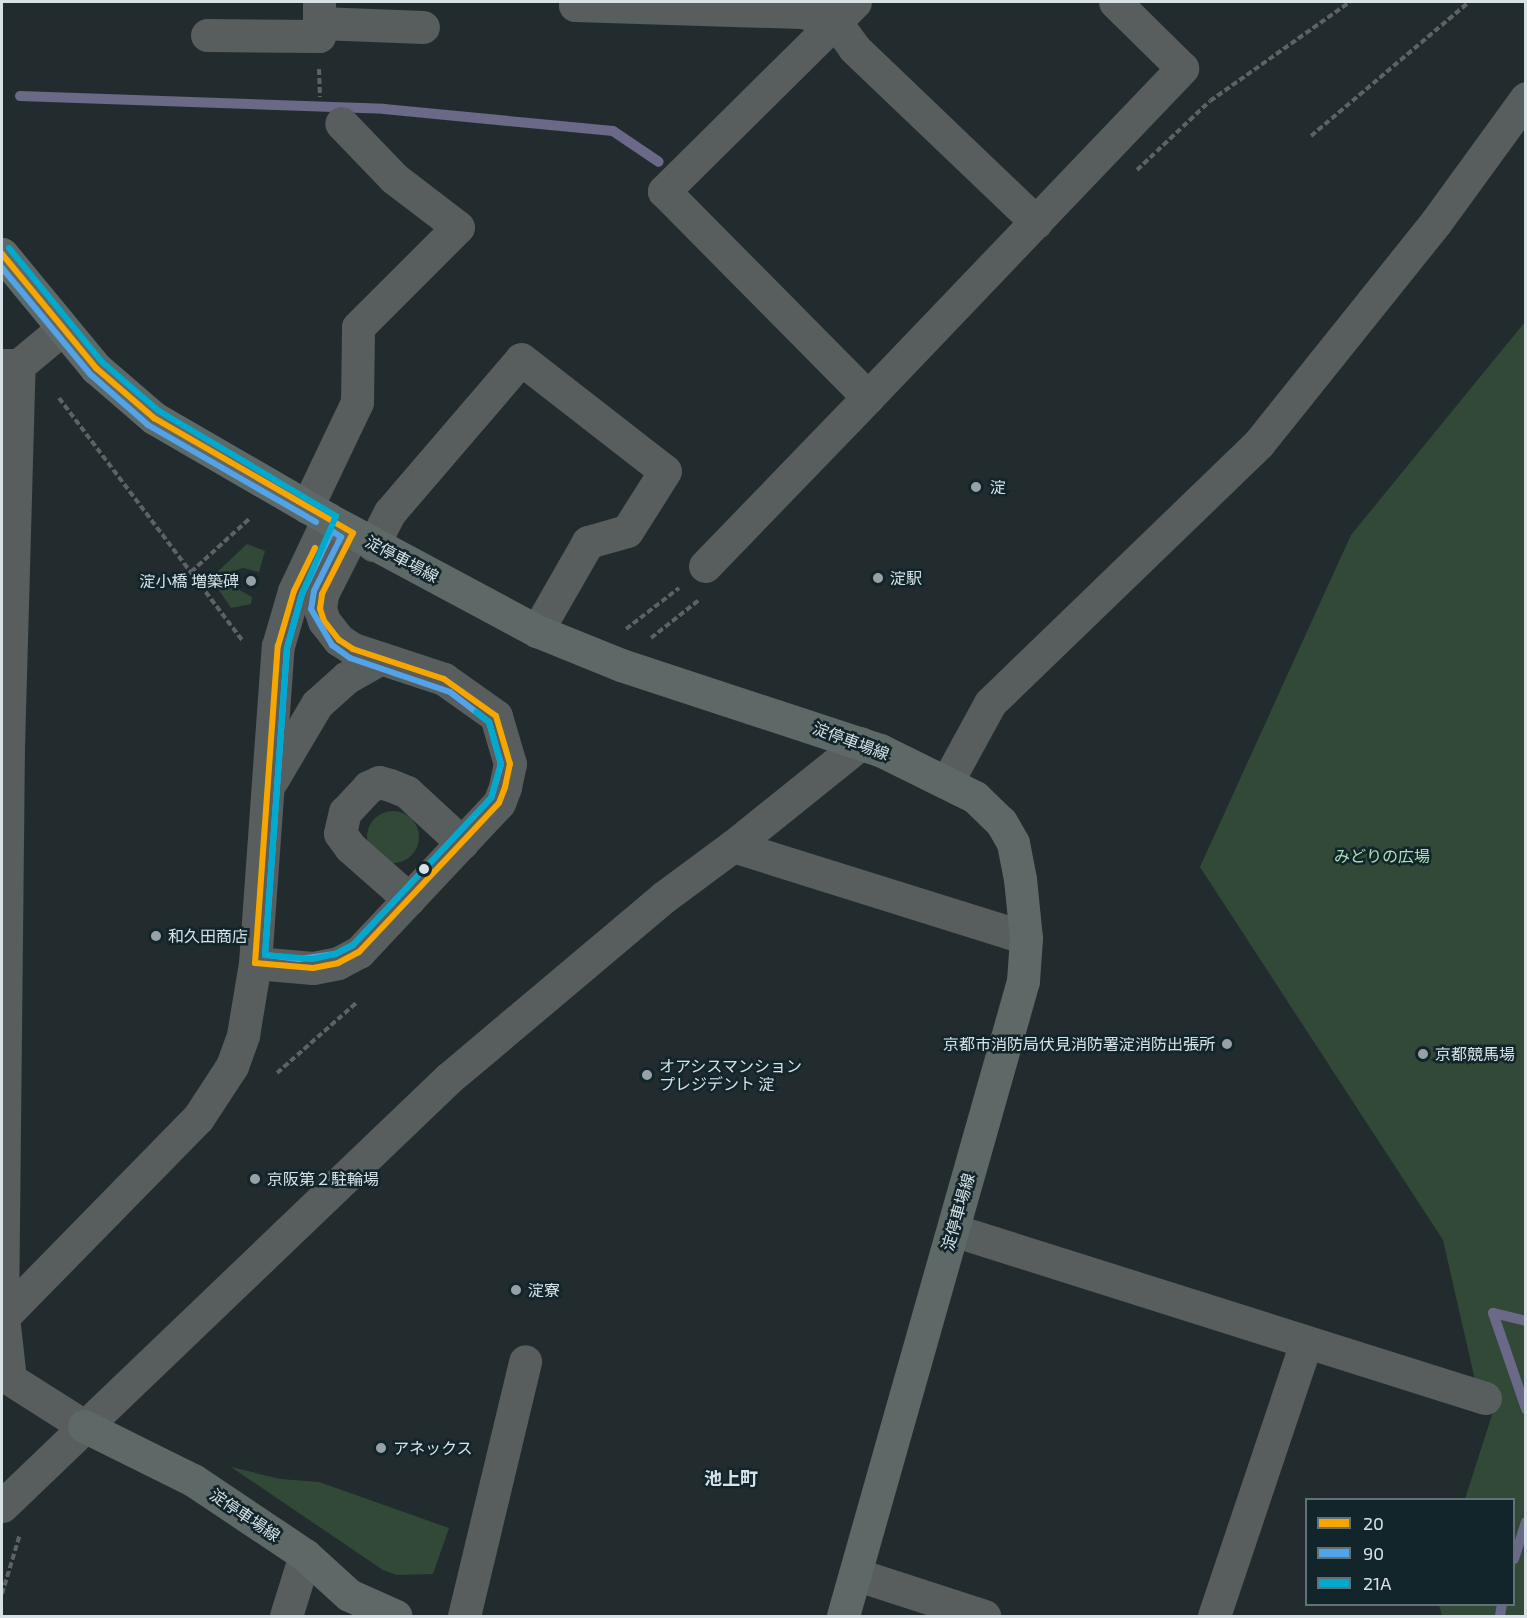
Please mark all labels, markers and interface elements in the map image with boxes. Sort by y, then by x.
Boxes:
place label: 淀 [990,477,1006,497]
marker: 淀 [967,478,985,496]
street label: 淀停車場線 [362,532,442,586]
place label: 淀駅 [890,568,922,588]
place label: 淀小橋 増築碑 [139,571,239,591]
marker: 淀駅 [871,571,885,585]
marker: 淀小橋 増築碑 [244,574,258,588]
street label: 淀停車場線 [810,718,892,764]
park label: みどりの広場 [1334,846,1430,866]
unlabelled marker [418,863,430,875]
place label: 和久田商店 [168,926,248,946]
marker: 和久田商店 [149,929,163,943]
place label: 京都市消防局伏見消防署淀消防出張所 [943,1034,1215,1054]
marker: 京都市消防局伏見消防署淀消防出張所 [1220,1037,1234,1051]
place label: 京都競馬場 [1435,1044,1515,1064]
marker: 京都競馬場 [1416,1047,1430,1061]
place label: オアシスマンション プレジデント 淀 [659,1056,803,1094]
marker: オアシスマンション プレジデント 淀 [640,1068,654,1082]
place label: 京阪第２駐輪場 [267,1169,379,1189]
street label: 淀停車場線 [938,1171,978,1253]
marker: 京阪第２駐輪場 [248,1172,262,1186]
place label: 淀寮 [528,1280,560,1300]
marker: 淀寮 [509,1283,523,1297]
place label: アネックス [393,1438,473,1458]
marker: アネックス [374,1441,388,1455]
district label: 池上町 [704,1467,758,1489]
street label: 淀停車場線 [206,1485,284,1545]
legend [1305,1498,1515,1606]
text: 20 [1363,1512,1384,1534]
text: 90 [1363,1542,1384,1564]
text: 21A [1363,1572,1391,1594]

